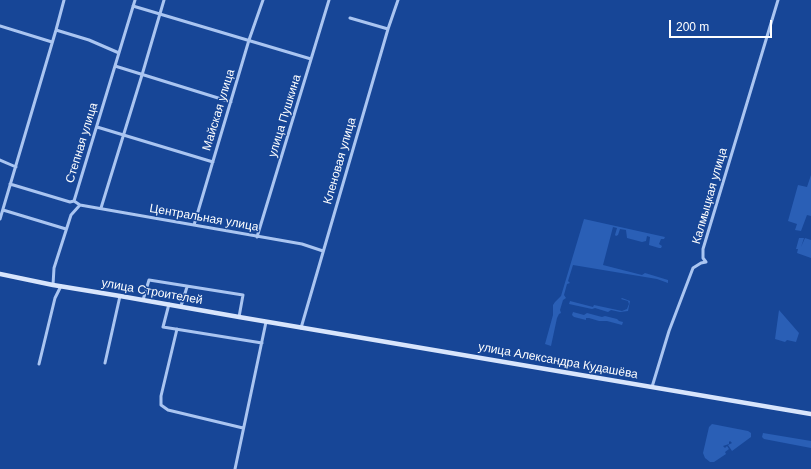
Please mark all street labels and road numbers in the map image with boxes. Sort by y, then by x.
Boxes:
street label: Майская улица [200,67,238,153]
street label: улица Пушкина [266,73,304,159]
street label: Степная улица [63,101,101,185]
street label: Кленовая улица [321,116,359,206]
street label: Калмыцкая улица [689,146,731,246]
street label: Центральная улица [148,201,260,235]
street label: улица Строителей [100,276,204,308]
street label: улица Александра Кудашёва [477,340,639,382]

